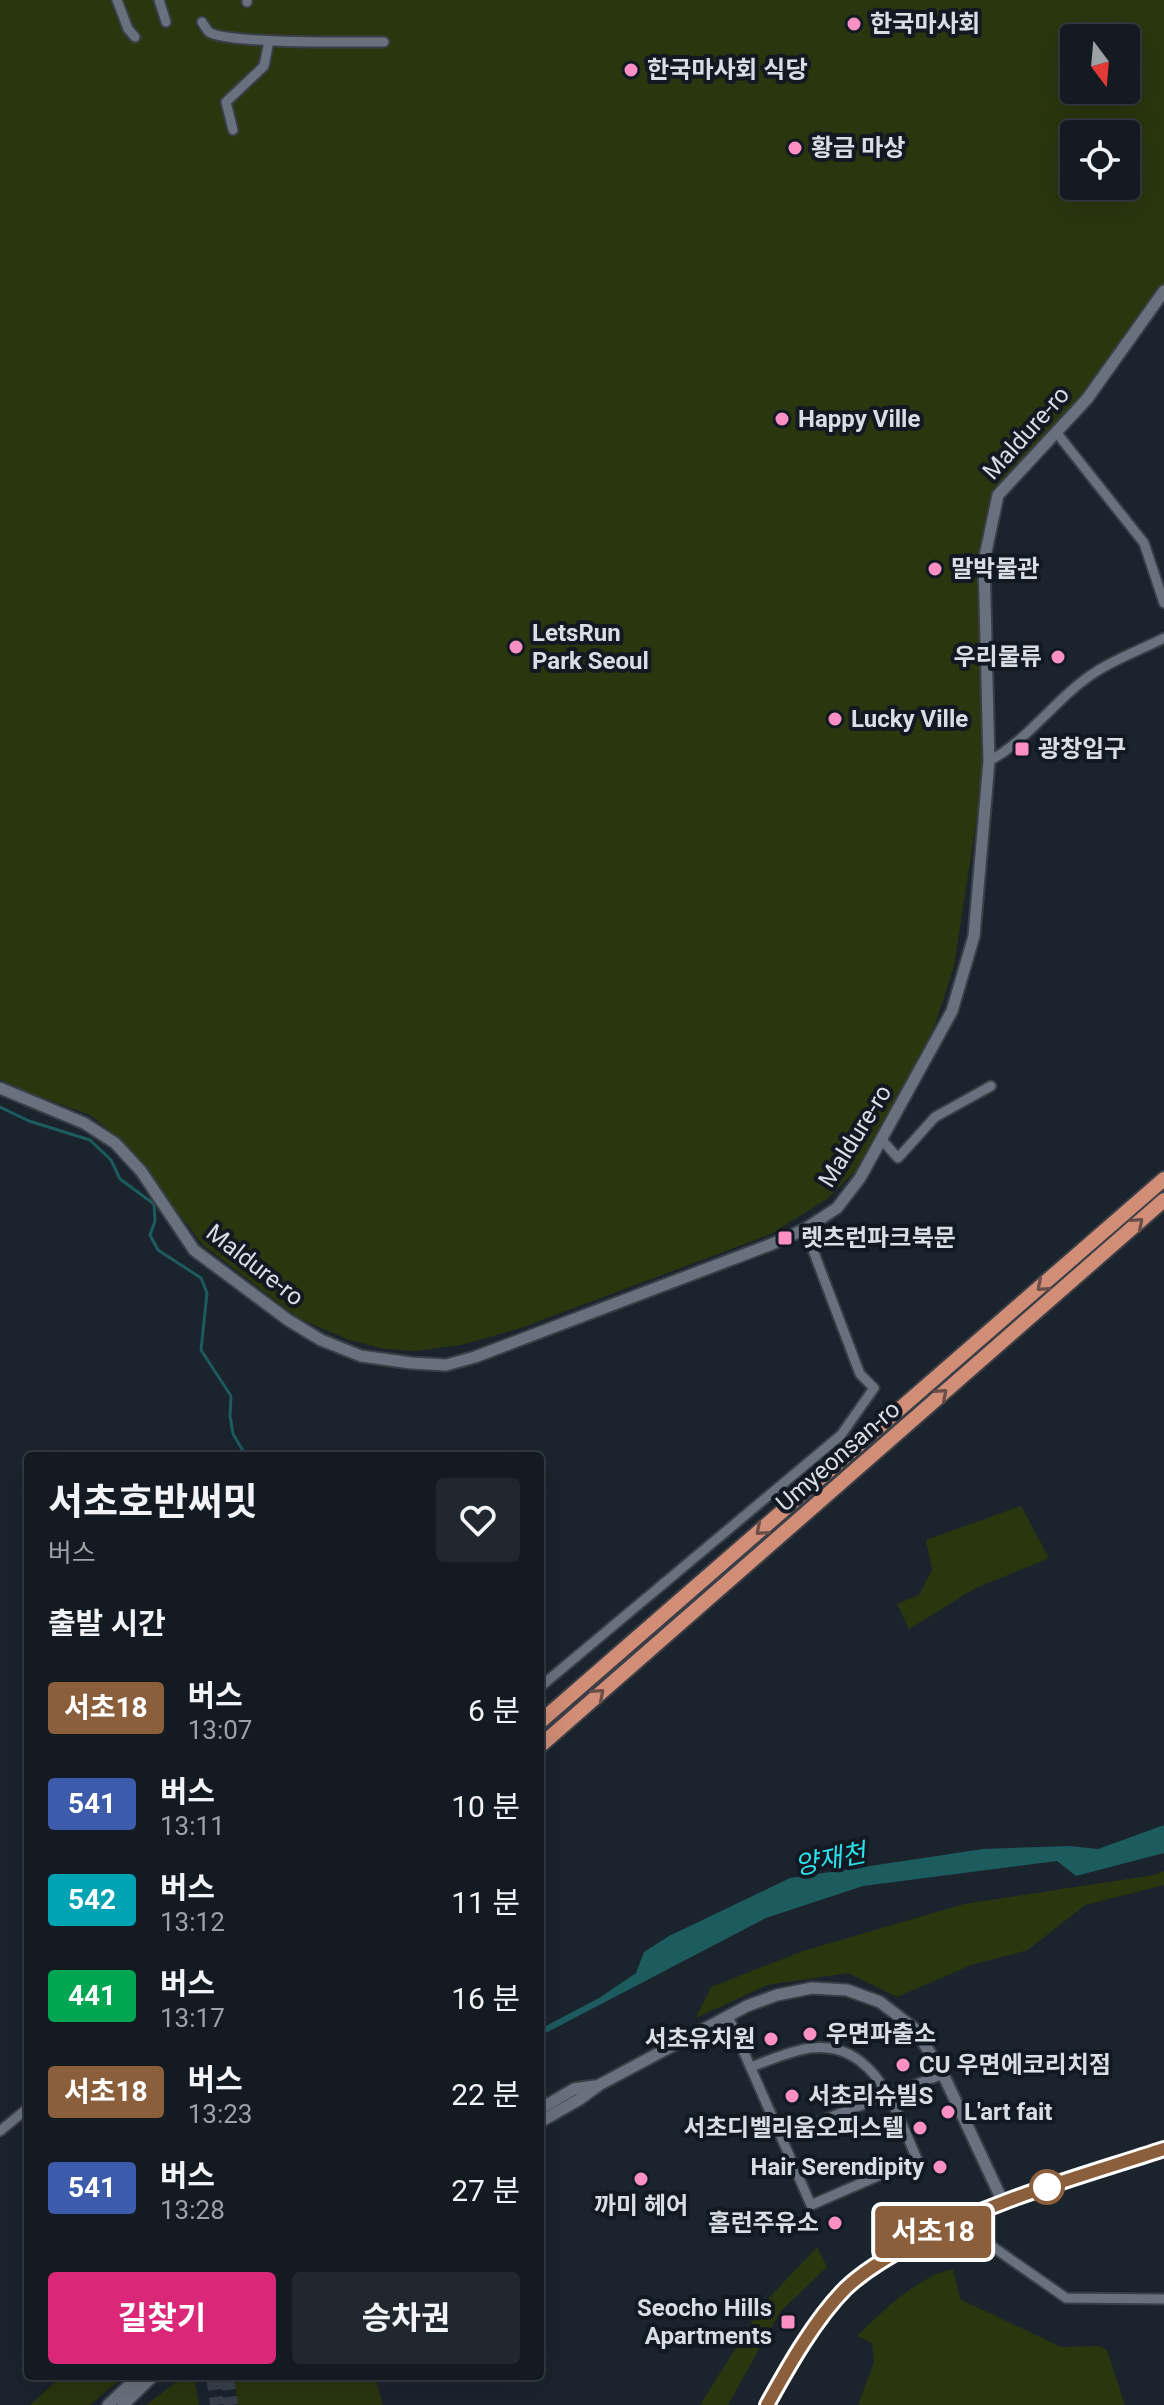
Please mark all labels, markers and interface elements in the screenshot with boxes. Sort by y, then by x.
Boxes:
place label: 한국마사회 [870,10,980,38]
marker: 한국마사회 [845,15,863,33]
north arrow [1060,24,1140,104]
map controls [1060,24,1140,200]
place label: 한국마사회 식당 [647,56,808,84]
marker: 한국마사회 식당 [622,61,640,79]
button: locate [1060,120,1140,200]
place label: 황금 마상 [811,134,905,162]
marker: 황금 마상 [786,139,804,157]
street label: Maldure-ro [977,381,1075,485]
place label: Happy Ville [798,405,920,433]
marker: Happy Ville [773,410,791,428]
place label: 말박물관 [951,555,1039,583]
marker: 말박물관 [926,560,944,578]
place label: LetsRun Park Seoul [532,619,649,675]
marker: LetsRun Park Seoul [507,638,525,656]
place label: 우리물류 [954,643,1042,671]
marker: 우리물류 [1049,648,1067,666]
place label: Lucky Ville [851,705,968,733]
marker: Lucky Ville [826,710,844,728]
place label: 광창입구 [1038,735,1126,763]
marker: 광창입구 [1013,740,1031,758]
street label: Maldure-ro [813,1080,897,1192]
street label: Maldure-ro [201,1218,309,1312]
one-way arrow [1128,1218,1143,1233]
place label: 렛츠런파크북문 [801,1224,956,1252]
marker: 렛츠런파크북문 [776,1229,794,1247]
one-way arrow [1036,1276,1051,1290]
one-way arrow [933,1389,948,1404]
street label: Umyeonsan-ro [771,1395,905,1517]
button: heart [436,1478,520,1562]
text: 서초호반써밋 [48,1480,258,1524]
one-way arrow [756,1520,771,1535]
text: 버스 [48,1538,96,1568]
text: 출발 시간 [48,1606,166,1641]
text: 버스 [188,1678,243,1713]
one-way arrow [589,1689,604,1704]
text: 서초18 [64,1691,148,1724]
text: 6 분 [468,1693,520,1728]
text: 13:07 [188,1715,252,1745]
text: 버스 [160,1774,215,1809]
text: 541 [68,1787,116,1820]
text: 10 분 [451,1789,520,1824]
text: 13:11 [160,1811,225,1841]
water label: 양재천 [792,1837,871,1881]
text: 버스 [160,1870,215,1905]
text: 542 [68,1883,116,1916]
text: 11 분 [451,1885,520,1920]
text: 13:12 [160,1907,225,1937]
text: 버스 [160,1966,215,2001]
text: 441 [68,1979,116,2012]
text: 16 분 [451,1981,520,2016]
text: 13:17 [160,2003,225,2033]
place label: 우면파출소 [826,2020,936,2048]
place label: 서초유치원 [645,2025,755,2053]
marker: 우면파출소 [801,2025,819,2043]
marker: 서초유치원 [762,2030,780,2048]
place label: CU 우면에코리치점 [919,2051,1111,2079]
marker: CU 우면에코리치점 [894,2056,912,2074]
text: 버스 [188,2062,243,2097]
text: 서초18 [64,2075,148,2108]
text: 22 분 [451,2077,520,2112]
place label: 서초리슈빌S [808,2082,933,2110]
marker: 서초리슈빌S [783,2087,801,2105]
place label: L'art fait [964,2098,1052,2126]
text: 13:23 [188,2099,252,2129]
marker: L'art fait [939,2103,957,2121]
place label: 서초디벨리움오피스텔 [683,2114,904,2142]
marker: 서초디벨리움오피스텔 [911,2119,929,2137]
place label: Hair Serendipity [750,2153,925,2181]
text: 버스 [160,2158,215,2193]
marker: Hair Serendipity [931,2158,949,2176]
marker: 까미 헤어 [632,2170,650,2188]
unlabelled marker [1030,2170,1064,2204]
text: 541 [68,2171,116,2204]
text: 27 분 [451,2173,520,2208]
place label: 까미 헤어 [594,2192,688,2220]
text: 13:28 [160,2195,225,2225]
line badge: 서초18 [877,2206,989,2258]
place label: 홈런주유소 [709,2209,819,2237]
marker: 홈런주유소 [826,2214,844,2232]
text: 서초18 [891,2215,975,2248]
button: 길찾기 [48,2272,276,2364]
button: 승차권 [292,2272,520,2364]
place label: Seocho Hills Apartments [637,2294,772,2350]
marker: Seocho Hills Apartments [779,2313,797,2331]

